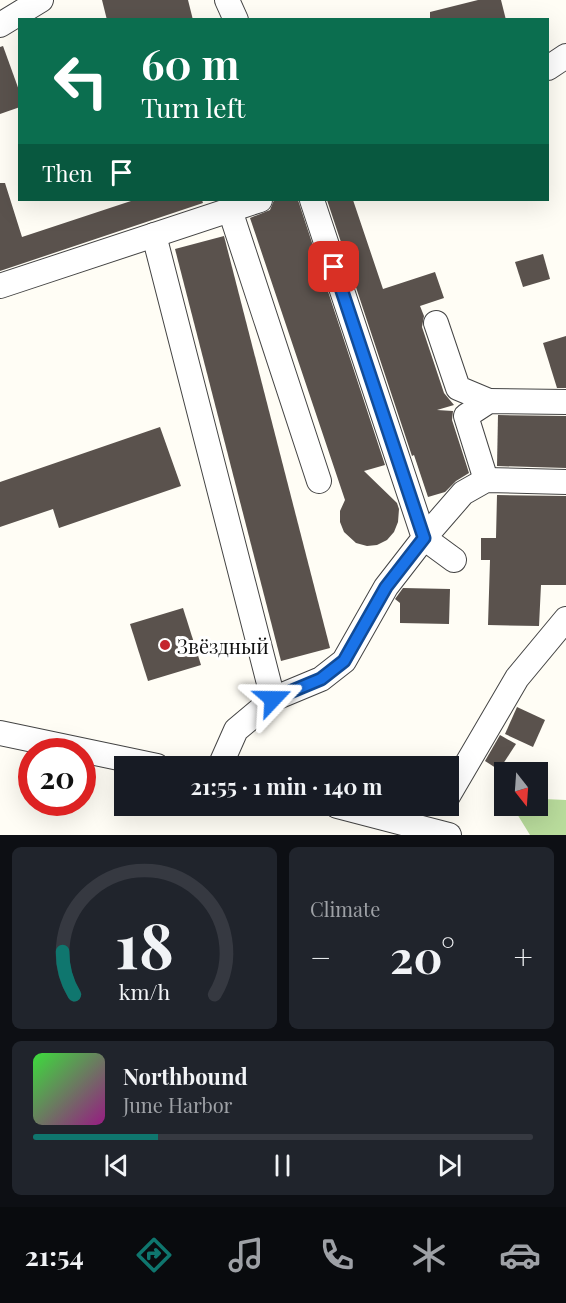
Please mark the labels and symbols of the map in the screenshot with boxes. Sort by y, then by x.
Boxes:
pin [308,241,359,292]
place label: Звёздный [177,632,269,659]
marker: Звёздный [158,638,172,652]
position arrow [241,667,305,731]
speed limit sign: 20 [18,738,96,816]
north arrow [494,762,548,816]

